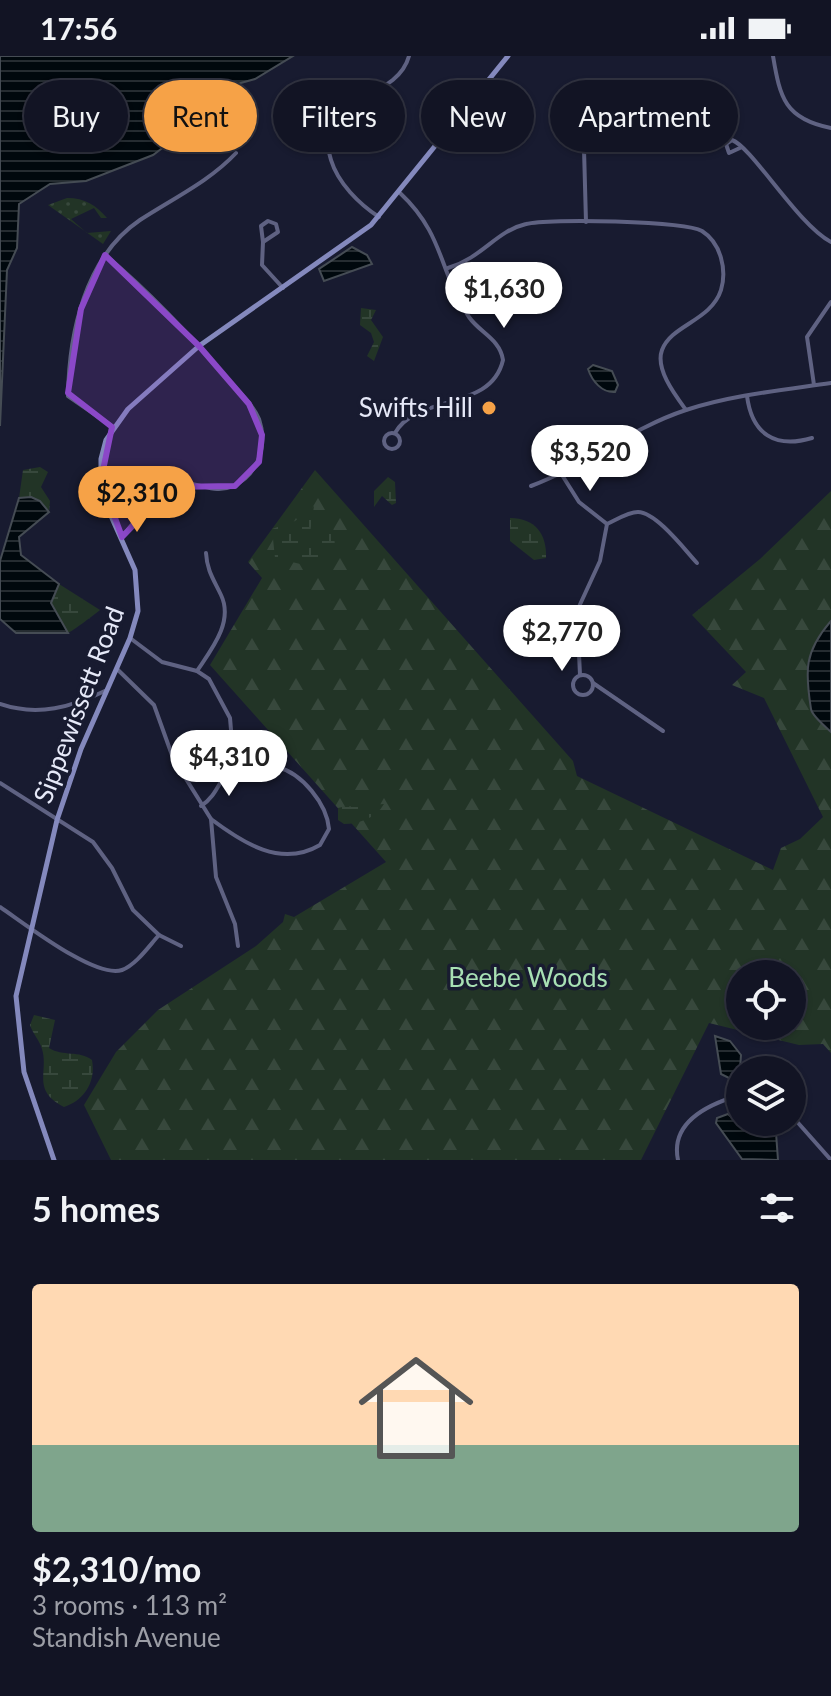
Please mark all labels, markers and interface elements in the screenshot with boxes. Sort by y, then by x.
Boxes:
text: 17:56 [40,10,117,46]
chip: Buy [24,80,128,152]
chip: Rent [144,80,257,152]
chip: Filters [273,80,405,152]
chip: New [421,80,534,152]
chip: Apartment [550,80,738,152]
pin: $1,630 [439,262,569,330]
text: $1,630 [463,272,545,304]
place label: Swifts Hill [359,391,473,423]
marker: Swifts Hill [480,399,498,417]
pin: $3,520 [525,425,655,493]
text: $3,520 [549,435,631,467]
pin: $2,310 [72,466,202,534]
text: $2,310 [96,476,178,508]
street label: Sippewissett Road [26,602,130,807]
pin: $2,770 [497,605,627,673]
text: $2,770 [521,615,603,647]
pin: $4,310 [164,730,294,798]
text: $4,310 [188,740,270,772]
map controls [726,960,806,1136]
button: locate [726,960,806,1040]
park label: Beebe Woods [448,961,608,993]
button: layers [726,1056,806,1136]
icon: filters [755,1186,799,1230]
text: 5 homes [32,1188,160,1229]
icon: home [344,1336,488,1480]
text: $2,310/mo [32,1548,201,1589]
text: 3 rooms · 113 m² [32,1589,227,1621]
text: Standish Avenue [32,1621,221,1653]

